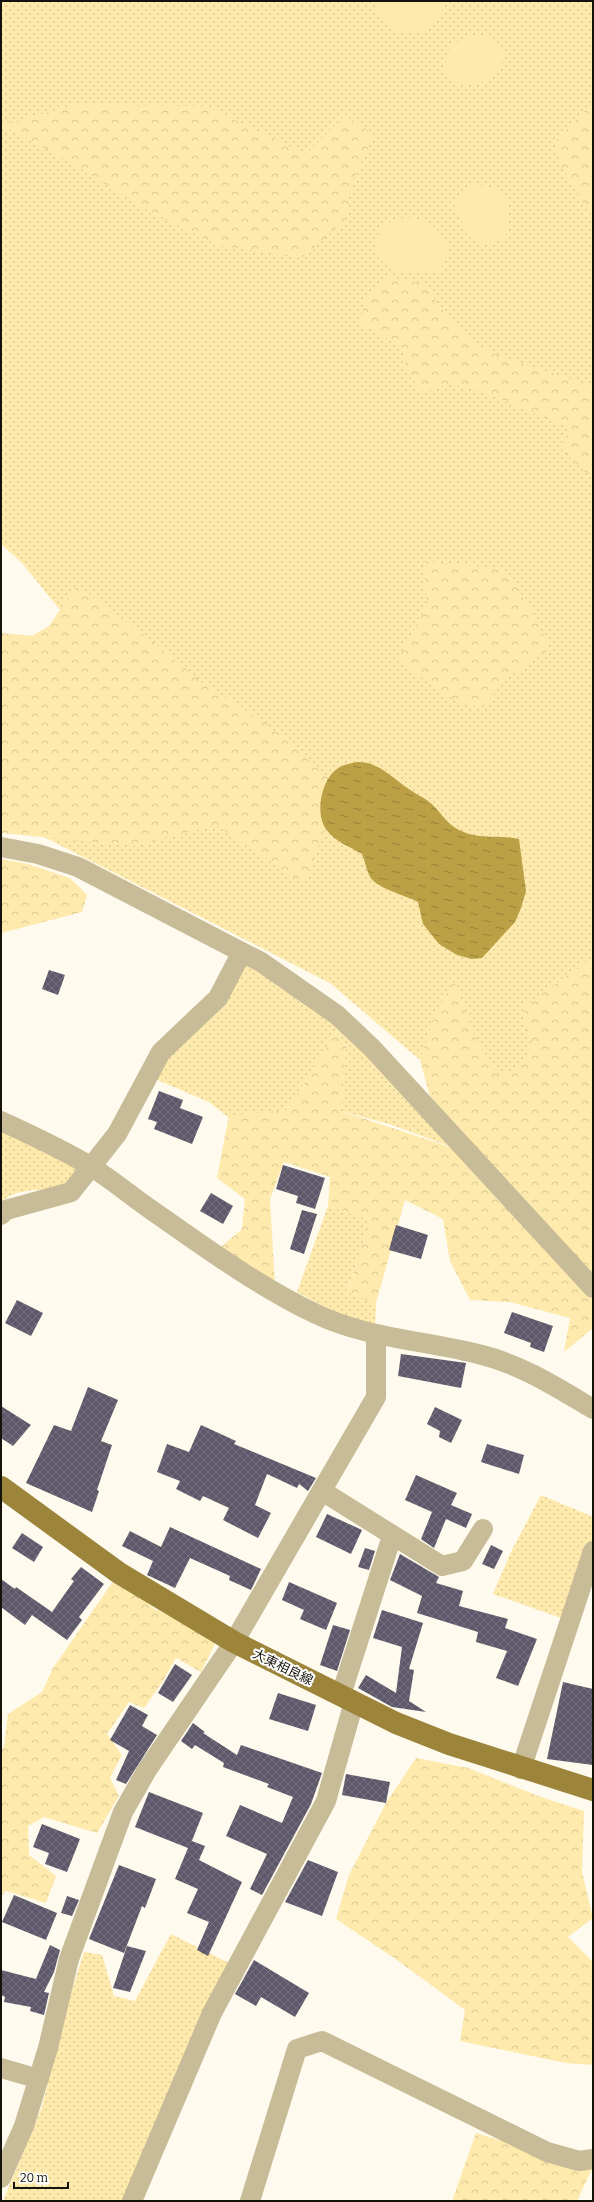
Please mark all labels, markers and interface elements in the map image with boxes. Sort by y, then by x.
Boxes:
street label: 大東相良線 [250,1646,316,1688]
scale bar [14,2164,68,2190]
text: 20 m [20,2171,49,2185]

